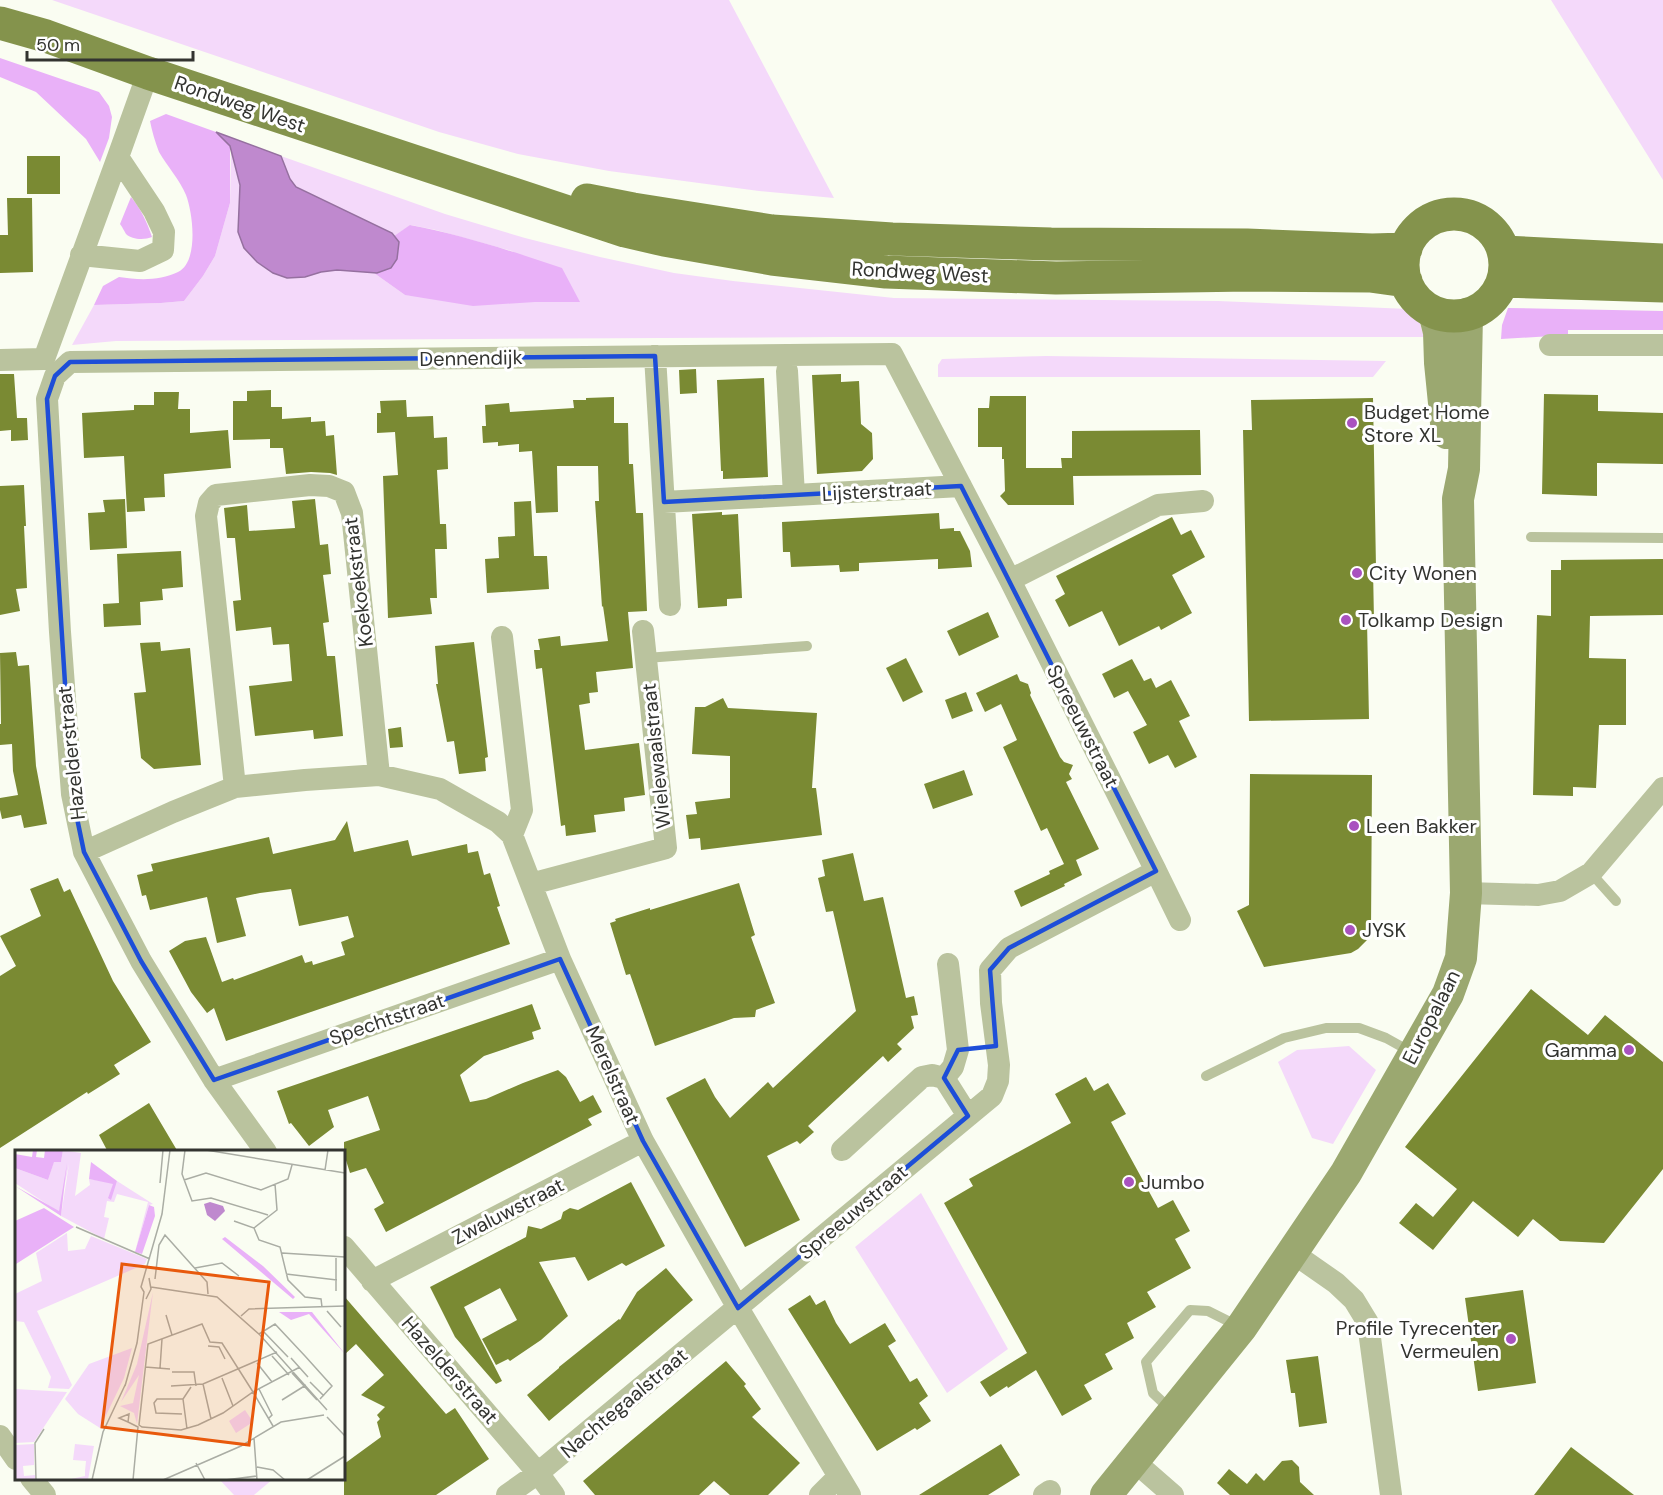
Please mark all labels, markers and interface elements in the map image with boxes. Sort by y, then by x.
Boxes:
scale bar [27,24,194,62]
text: 50 m [36,33,80,57]
street label: Rondweg West [171,69,309,139]
street label: Rondweg West [851,255,989,289]
street label: Dennendijk [419,344,523,372]
place label: Budget Home Store XL [1364,399,1490,448]
marker: Budget Home Store XL [1345,416,1359,430]
street label: Lijsterstraat [821,475,933,507]
street label: Koekoekstraat [337,516,379,648]
place label: City Wonen [1369,560,1477,586]
marker: City Wonen [1350,566,1364,580]
place label: Tolkamp Design [1358,607,1503,633]
marker: Tolkamp Design [1339,613,1353,627]
street label: Spreeuwstraat [1041,660,1125,792]
street label: Wielewaalstraat [635,682,677,830]
street label: Hazelderstraat [51,684,91,821]
place label: Leen Bakker [1366,813,1477,839]
marker: Leen Bakker [1347,819,1361,833]
place label: JYSK [1362,917,1406,943]
marker: JYSK [1343,923,1357,937]
street label: Europalaan [1396,965,1466,1069]
street label: Spechtstraat [326,987,448,1051]
street label: Merelstraat [580,1022,646,1128]
place label: Gamma [1544,1037,1617,1063]
marker: Gamma [1622,1043,1636,1057]
inset map [15,1150,345,1480]
street label: Spreeuwstraat [793,1159,913,1265]
place label: Jumbo [1141,1169,1205,1195]
street label: Zwaluwstraat [448,1172,568,1250]
marker: Jumbo [1122,1175,1136,1189]
street label: Hazelderstraat [396,1311,504,1430]
place label: Profile Tyrecenter Vermeulen [1336,1315,1499,1364]
marker: Profile Tyrecenter Vermeulen [1504,1332,1518,1346]
street label: Nachtegaalstraat [555,1342,693,1464]

